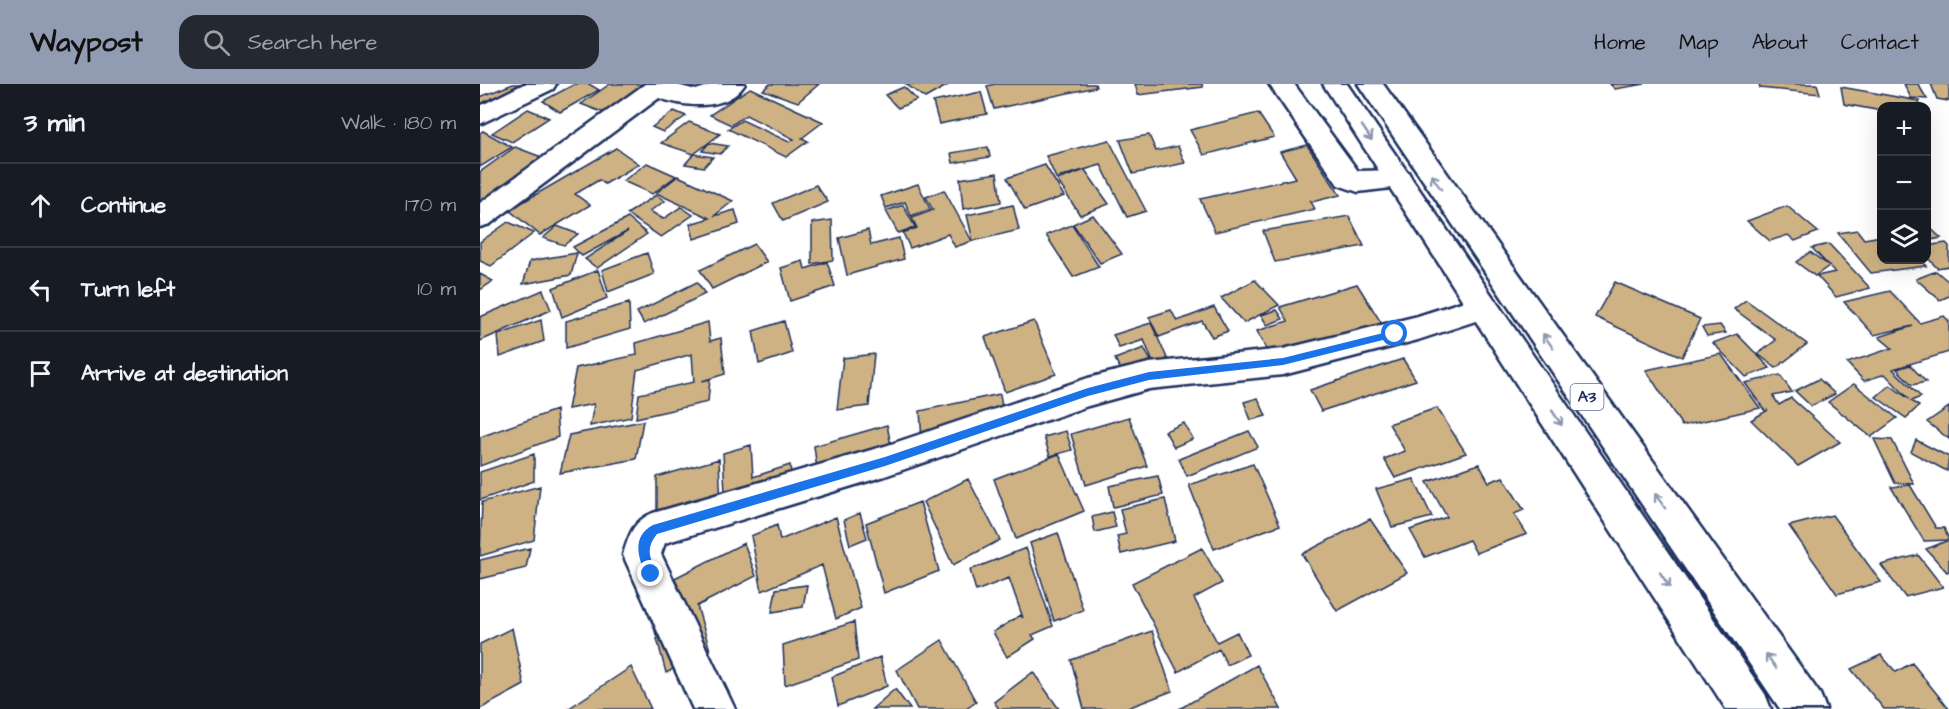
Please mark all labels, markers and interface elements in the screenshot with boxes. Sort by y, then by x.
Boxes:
search box [179,15,599,69]
text: Waypost [30,23,143,62]
icon: search [200,26,233,59]
text: Search here [248,27,378,58]
text: Home [1594,28,1646,57]
text: Map [1679,28,1719,57]
text: About [1752,28,1808,57]
text: Contact [1841,28,1919,57]
map controls [1877,102,1931,264]
button: + [1877,102,1931,156]
text: 3 min [24,105,85,141]
text: Walk · 180 m [341,109,456,137]
one-way arrow [1361,124,1373,141]
button: − [1877,156,1931,210]
one-way arrow [1430,174,1442,190]
icon: ahead [24,189,57,222]
text: Continue [81,190,166,221]
text: 170 m [405,191,456,219]
button: layers [1877,210,1931,264]
icon: left [24,273,57,306]
text: Turn left [81,274,175,305]
text: 10 m [417,275,456,303]
route start [1381,320,1407,346]
one-way arrow [1542,334,1554,350]
icon: arrive [24,357,57,390]
text: Arrive at destination [81,358,288,389]
road number: A3 [1570,384,1604,410]
one-way arrow [1550,409,1563,426]
one-way arrow [1654,494,1666,510]
route end [637,560,663,586]
one-way arrow [1659,571,1671,588]
one-way arrow [1765,653,1777,670]

